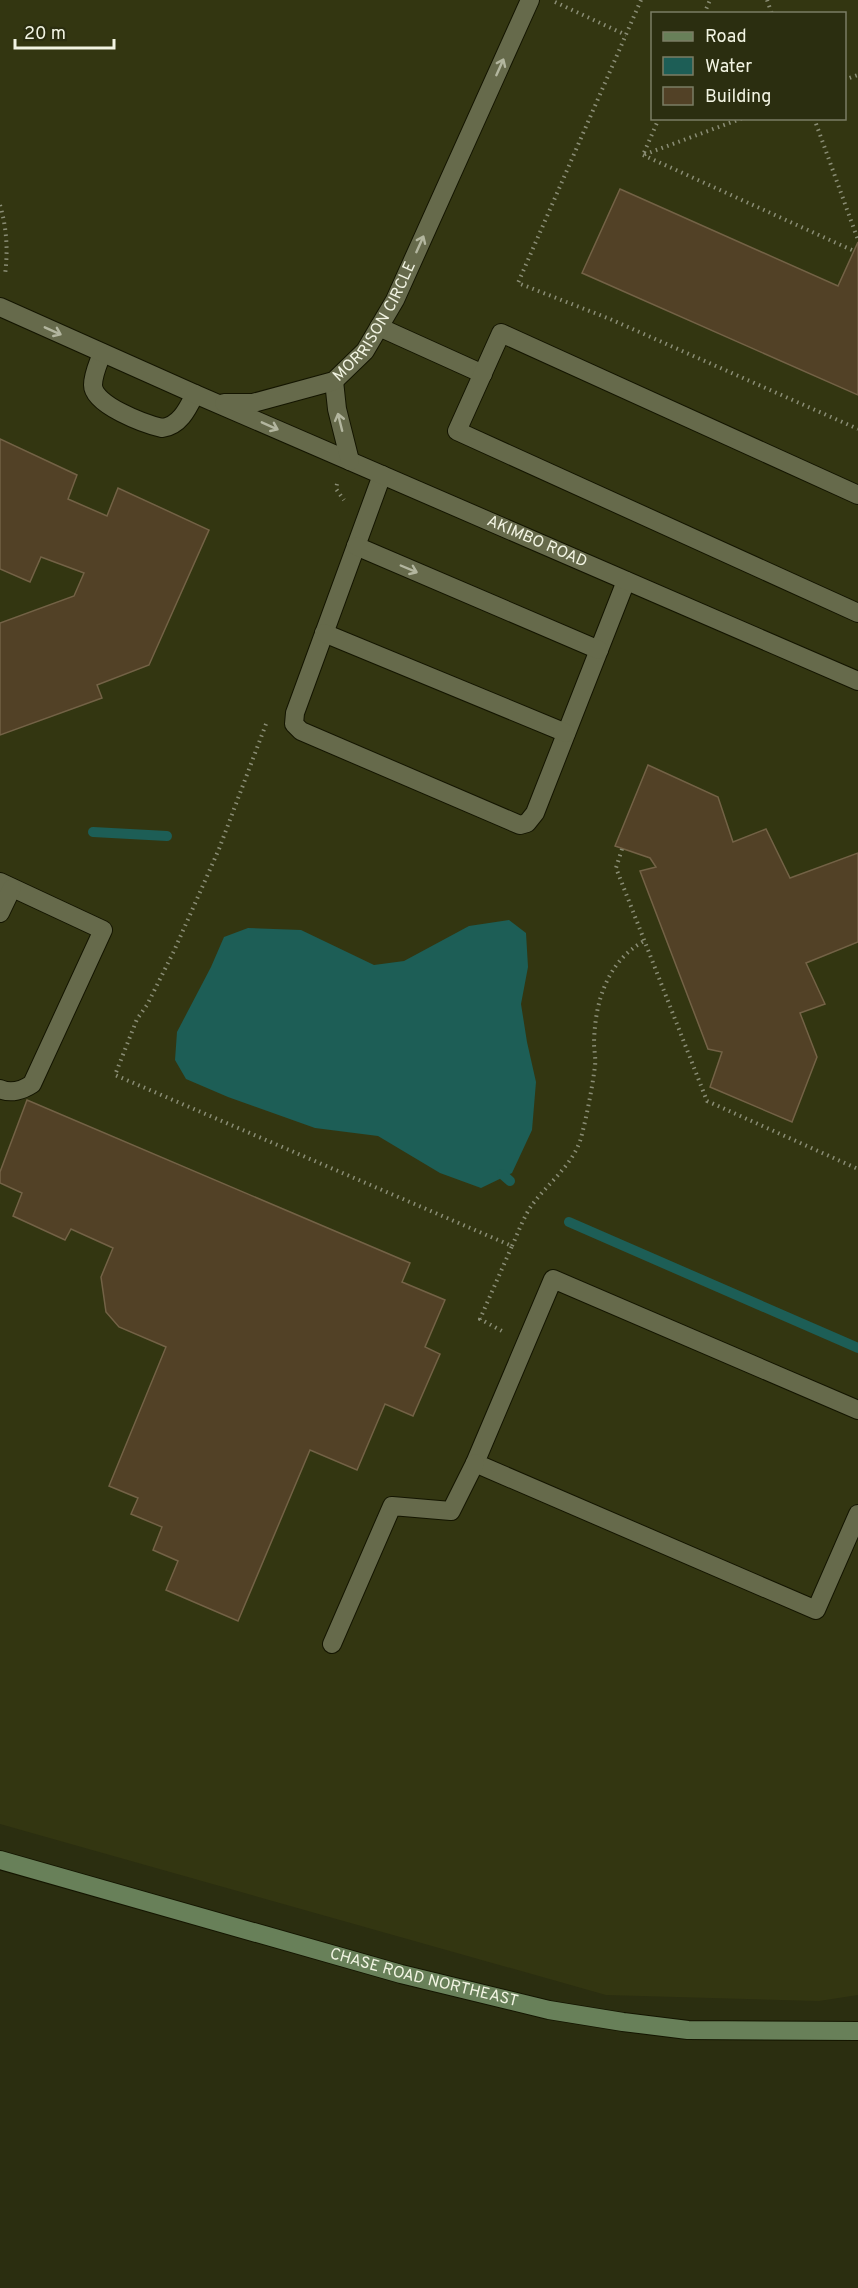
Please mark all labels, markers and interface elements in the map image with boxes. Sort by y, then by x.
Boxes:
scale bar [15,12,114,50]
legend [651,12,846,120]
text: 20 m [24,23,66,46]
text: Road [705,26,747,49]
text: Water [705,56,752,79]
one-way arrow [494,58,506,76]
text: Building [705,86,771,109]
one-way arrow [414,236,426,254]
street label: MORRISON CIRCLE [329,259,421,386]
one-way arrow [44,326,62,337]
one-way arrow [333,412,345,431]
one-way arrow [261,422,279,433]
street label: AKIMBO ROAD [484,511,590,572]
one-way arrow [400,564,418,575]
street label: CHASE ROAD NORTHEAST [327,1944,520,2012]

